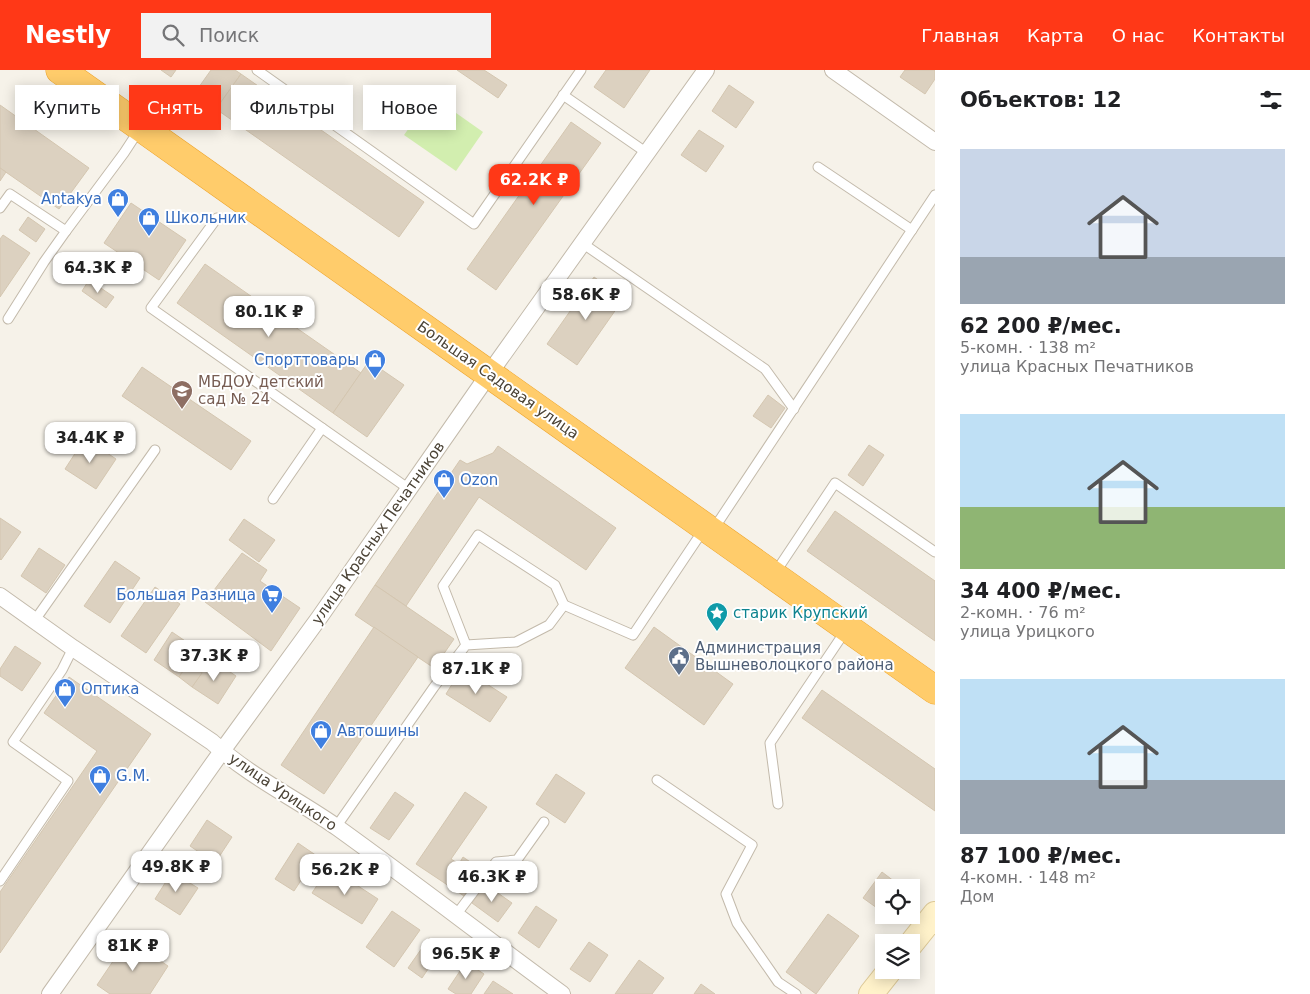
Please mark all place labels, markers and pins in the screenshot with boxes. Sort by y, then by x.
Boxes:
pin: 62.2K ₽ [488,164,580,206]
shop icon: Antakya [106,187,130,218]
place label: Antakya [41,190,102,208]
shop icon: Школьник [137,206,161,237]
place label: Школьник [165,209,246,227]
pin: 64.3K ₽ [52,252,144,294]
pin: 58.6K ₽ [540,278,632,321]
pin: 80.1K ₽ [223,296,315,338]
shop icon: Спорттовары [363,348,387,379]
place label: Спорттовары [254,351,359,369]
place label: МБДОУ детский сад № 24 [198,373,324,408]
school or university icon: МБДОУ детский сад № 24 [170,379,194,410]
pin: 34.4K ₽ [44,422,136,464]
shop icon: Ozon [432,468,456,499]
place label: Ozon [460,471,498,489]
supermarket icon: Большая Разница [260,583,284,614]
place label: Большая Разница [116,586,256,604]
place icon: старик Крупский [705,601,729,632]
place label: старик Крупский [733,604,868,622]
place label: Администрация Вышневолоцкого района [695,639,894,674]
pin: 37.3K ₽ [168,640,260,682]
public building icon: Администрация Вышневолоцкого района [667,645,691,676]
pin: 87.1K ₽ [430,652,522,695]
shop icon: Оптика [53,677,77,708]
place label: Оптика [81,680,139,698]
shop icon: Автошины [309,719,333,750]
place label: Автошины [337,722,419,740]
shop icon: G.M. [88,764,112,795]
place label: G.M. [116,767,150,785]
pin: 49.8K ₽ [130,850,222,893]
pin: 56.2K ₽ [299,854,391,896]
pin: 46.3K ₽ [446,860,538,903]
pin: 81K ₽ [98,930,168,972]
pin: 96.5K ₽ [420,938,512,980]

